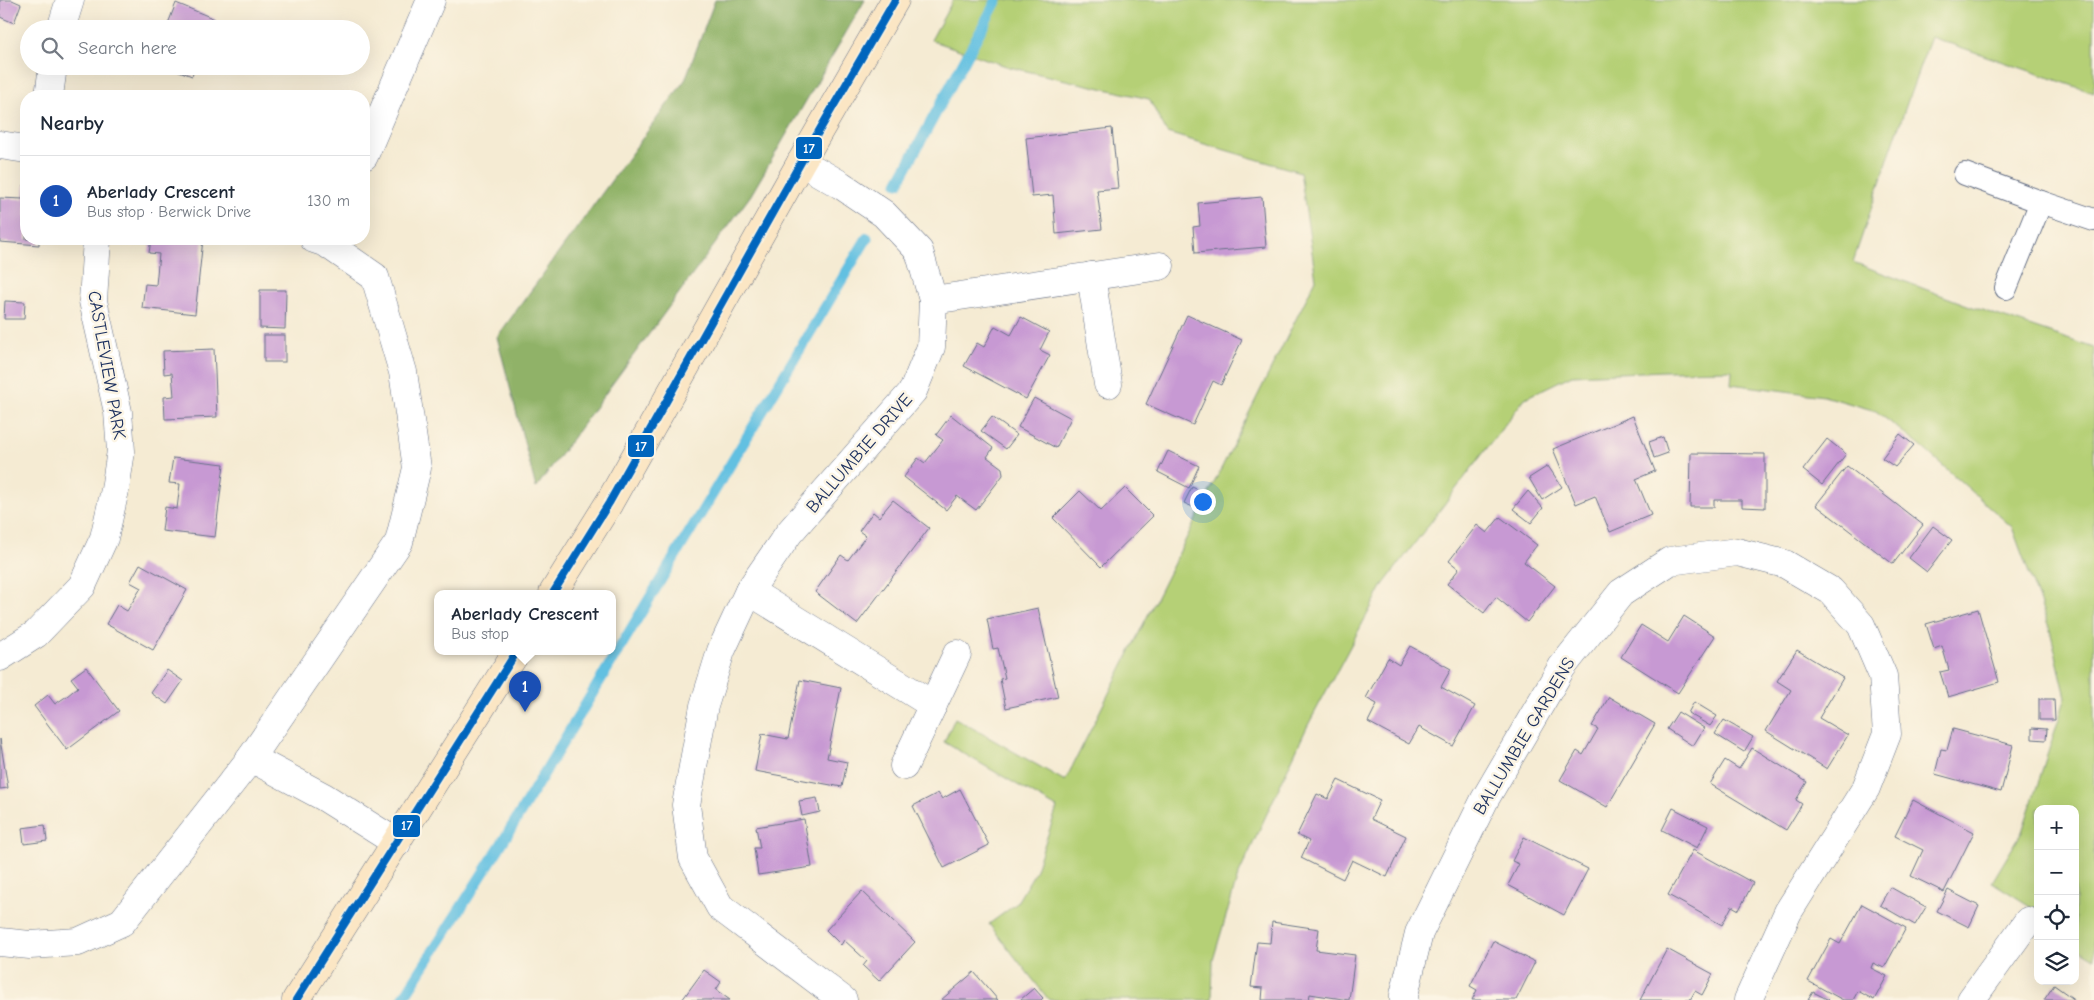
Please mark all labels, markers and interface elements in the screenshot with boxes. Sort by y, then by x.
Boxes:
search box [20,20,370,75]
icon: search [38,34,66,62]
text: Search here [78,37,177,59]
text: Nearby [40,111,104,135]
line badge: 17 [795,136,823,160]
text: 17 [803,140,816,157]
text: Aberlady Crescent [87,181,235,203]
text: 1 [53,192,59,210]
text: 130 m [307,192,350,210]
text: Bus stop · Berwick Drive [87,203,251,221]
street label: CASTLEVIEW PARK [83,289,130,441]
street label: BALLUMBIE DRIVE [802,389,917,517]
line badge: 17 [627,434,655,458]
text: 17 [635,438,648,455]
your location [1190,489,1216,515]
popup [434,590,616,655]
text: Aberlady Crescent [451,603,599,625]
text: Bus stop [451,625,509,643]
street label: BALLUMBIE GARDENS [1469,654,1580,819]
pin: 1 [509,671,541,712]
map controls [2034,805,2079,985]
button: + [2034,805,2079,850]
line badge: 17 [392,814,421,838]
text: 17 [401,817,414,834]
button: − [2034,850,2079,895]
button: locate [2034,895,2079,940]
button: layers [2034,940,2079,985]

